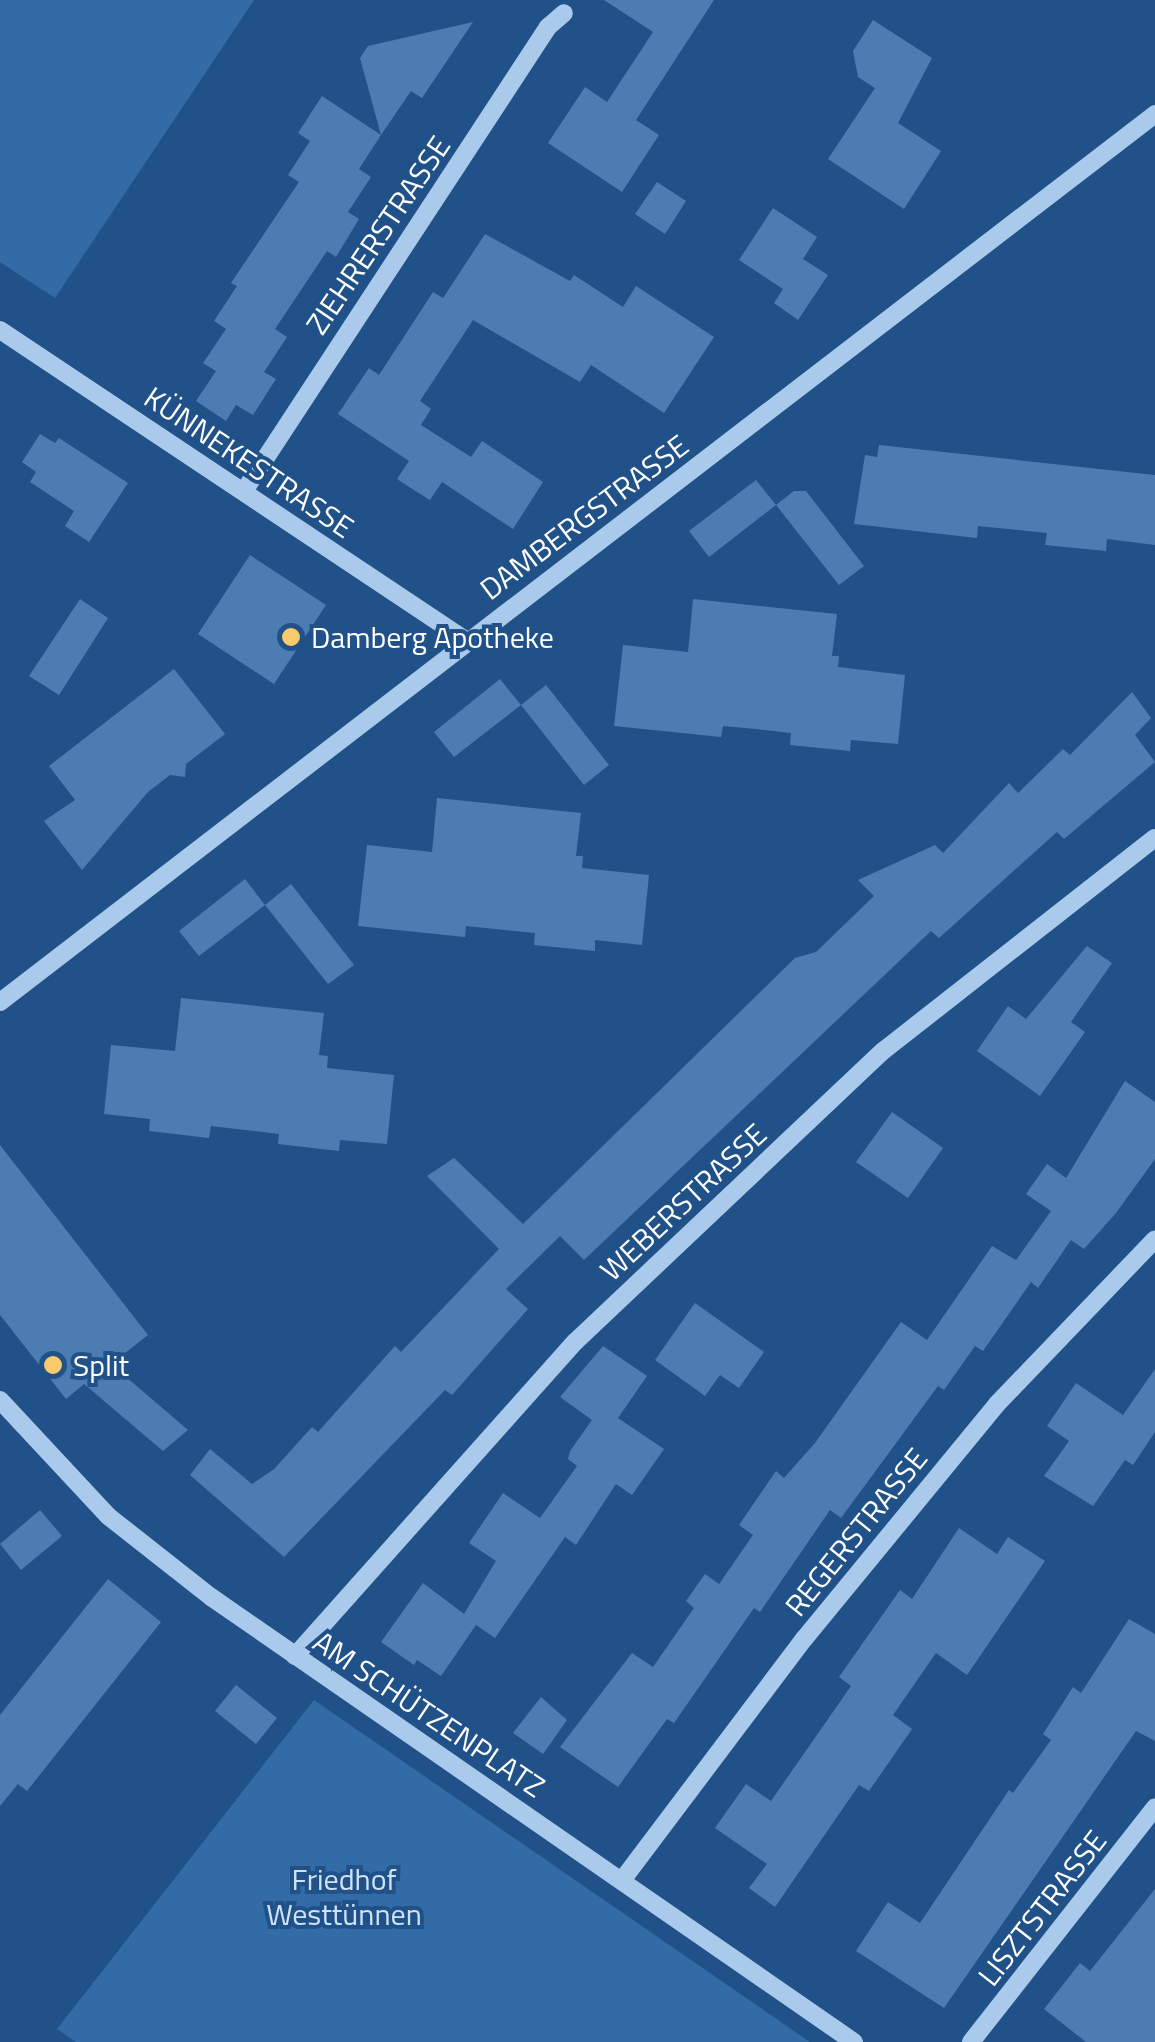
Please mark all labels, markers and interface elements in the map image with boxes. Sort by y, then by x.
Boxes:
street label: ZIEHRERSTRASSE [299,129,457,341]
street label: KÜNNEKESTRASSE [138,379,360,545]
street label: DAMBERGSTRASSE [473,427,695,607]
place label: Damberg Apotheke [311,619,554,655]
marker: Damberg Apotheke [280,626,302,648]
street label: WEBERSTRASSE [593,1116,773,1288]
place label: Split [73,1347,129,1383]
marker: Split [42,1354,64,1376]
street label: REGERSTRASSE [777,1441,935,1623]
street label: AM SCHÜTZENPLATZ [307,1623,551,1805]
street label: LISZTSTRASSE [970,1823,1114,1993]
park label: Friedhof Westtünnen [266,1861,422,1932]

